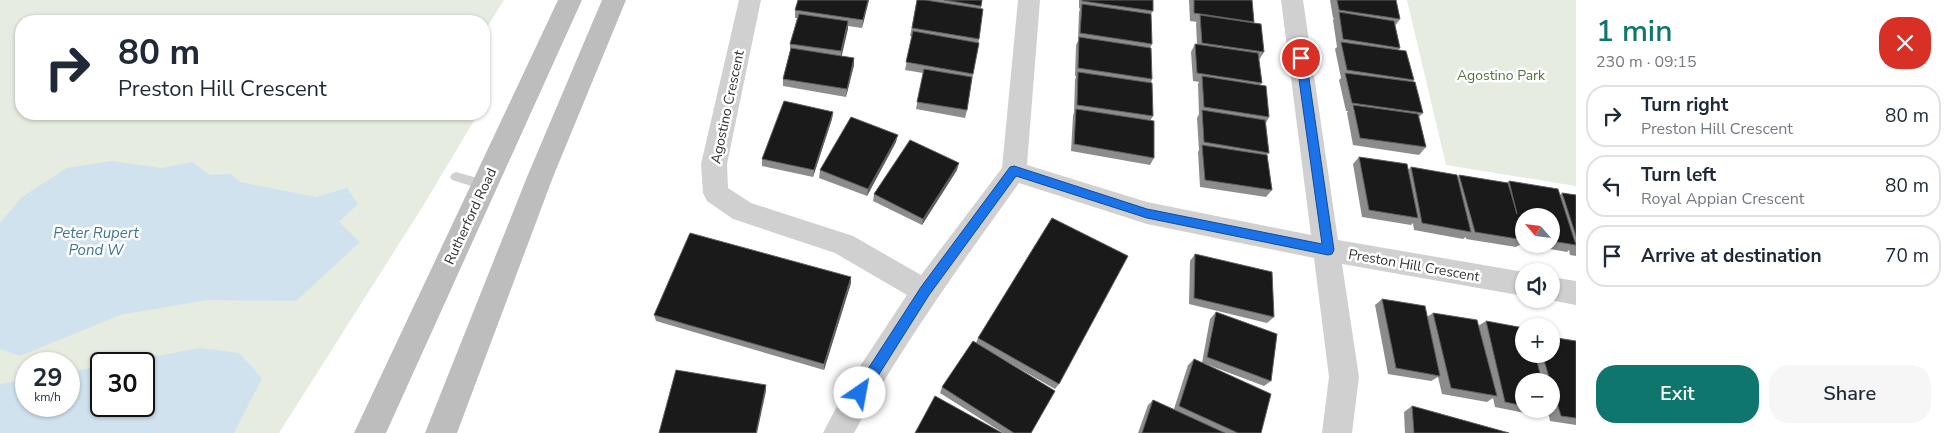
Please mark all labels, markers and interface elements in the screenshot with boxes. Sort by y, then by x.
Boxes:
text: 1 min [1596,11,1672,52]
button: close [1879,17,1931,69]
text: 80 m [118,29,200,76]
icon: right [35,35,100,100]
pin [1280,37,1322,79]
icon: arrive [1287,44,1315,72]
street label: Agostino Crescent [706,49,749,166]
text: 230 m · 09:15 [1596,51,1697,73]
park label: Agostino Park [1457,66,1546,85]
text: Preston Hill Crescent [118,74,327,104]
text: Turn right [1641,92,1728,118]
icon: right [1598,102,1626,130]
text: 80 m [1885,103,1929,129]
text: Preston Hill Crescent [1641,118,1793,140]
text: Turn left [1641,162,1716,188]
street label: Rutherford Road [440,165,501,268]
icon: left [1598,172,1626,200]
text: 80 m [1885,173,1929,199]
text: Royal Appian Crescent [1641,188,1804,210]
north arrow [1515,208,1560,252]
map controls [1515,208,1560,418]
water label: Peter Rupert Pond W [53,223,140,260]
icon: arrive [1598,242,1626,270]
text: Arrive at destination [1641,243,1822,269]
text: 70 m [1885,243,1929,269]
street label: Preston Hill Crescent [1347,245,1481,286]
button: sound [1515,263,1560,308]
button: + [1515,318,1560,363]
speed limit sign: 30 [90,352,155,417]
text: 29 [32,361,63,395]
button: Exit [1596,365,1759,423]
button: Share [1769,365,1931,423]
position arrow [833,366,885,418]
button: − [1515,373,1560,418]
text: km/h [34,389,61,405]

